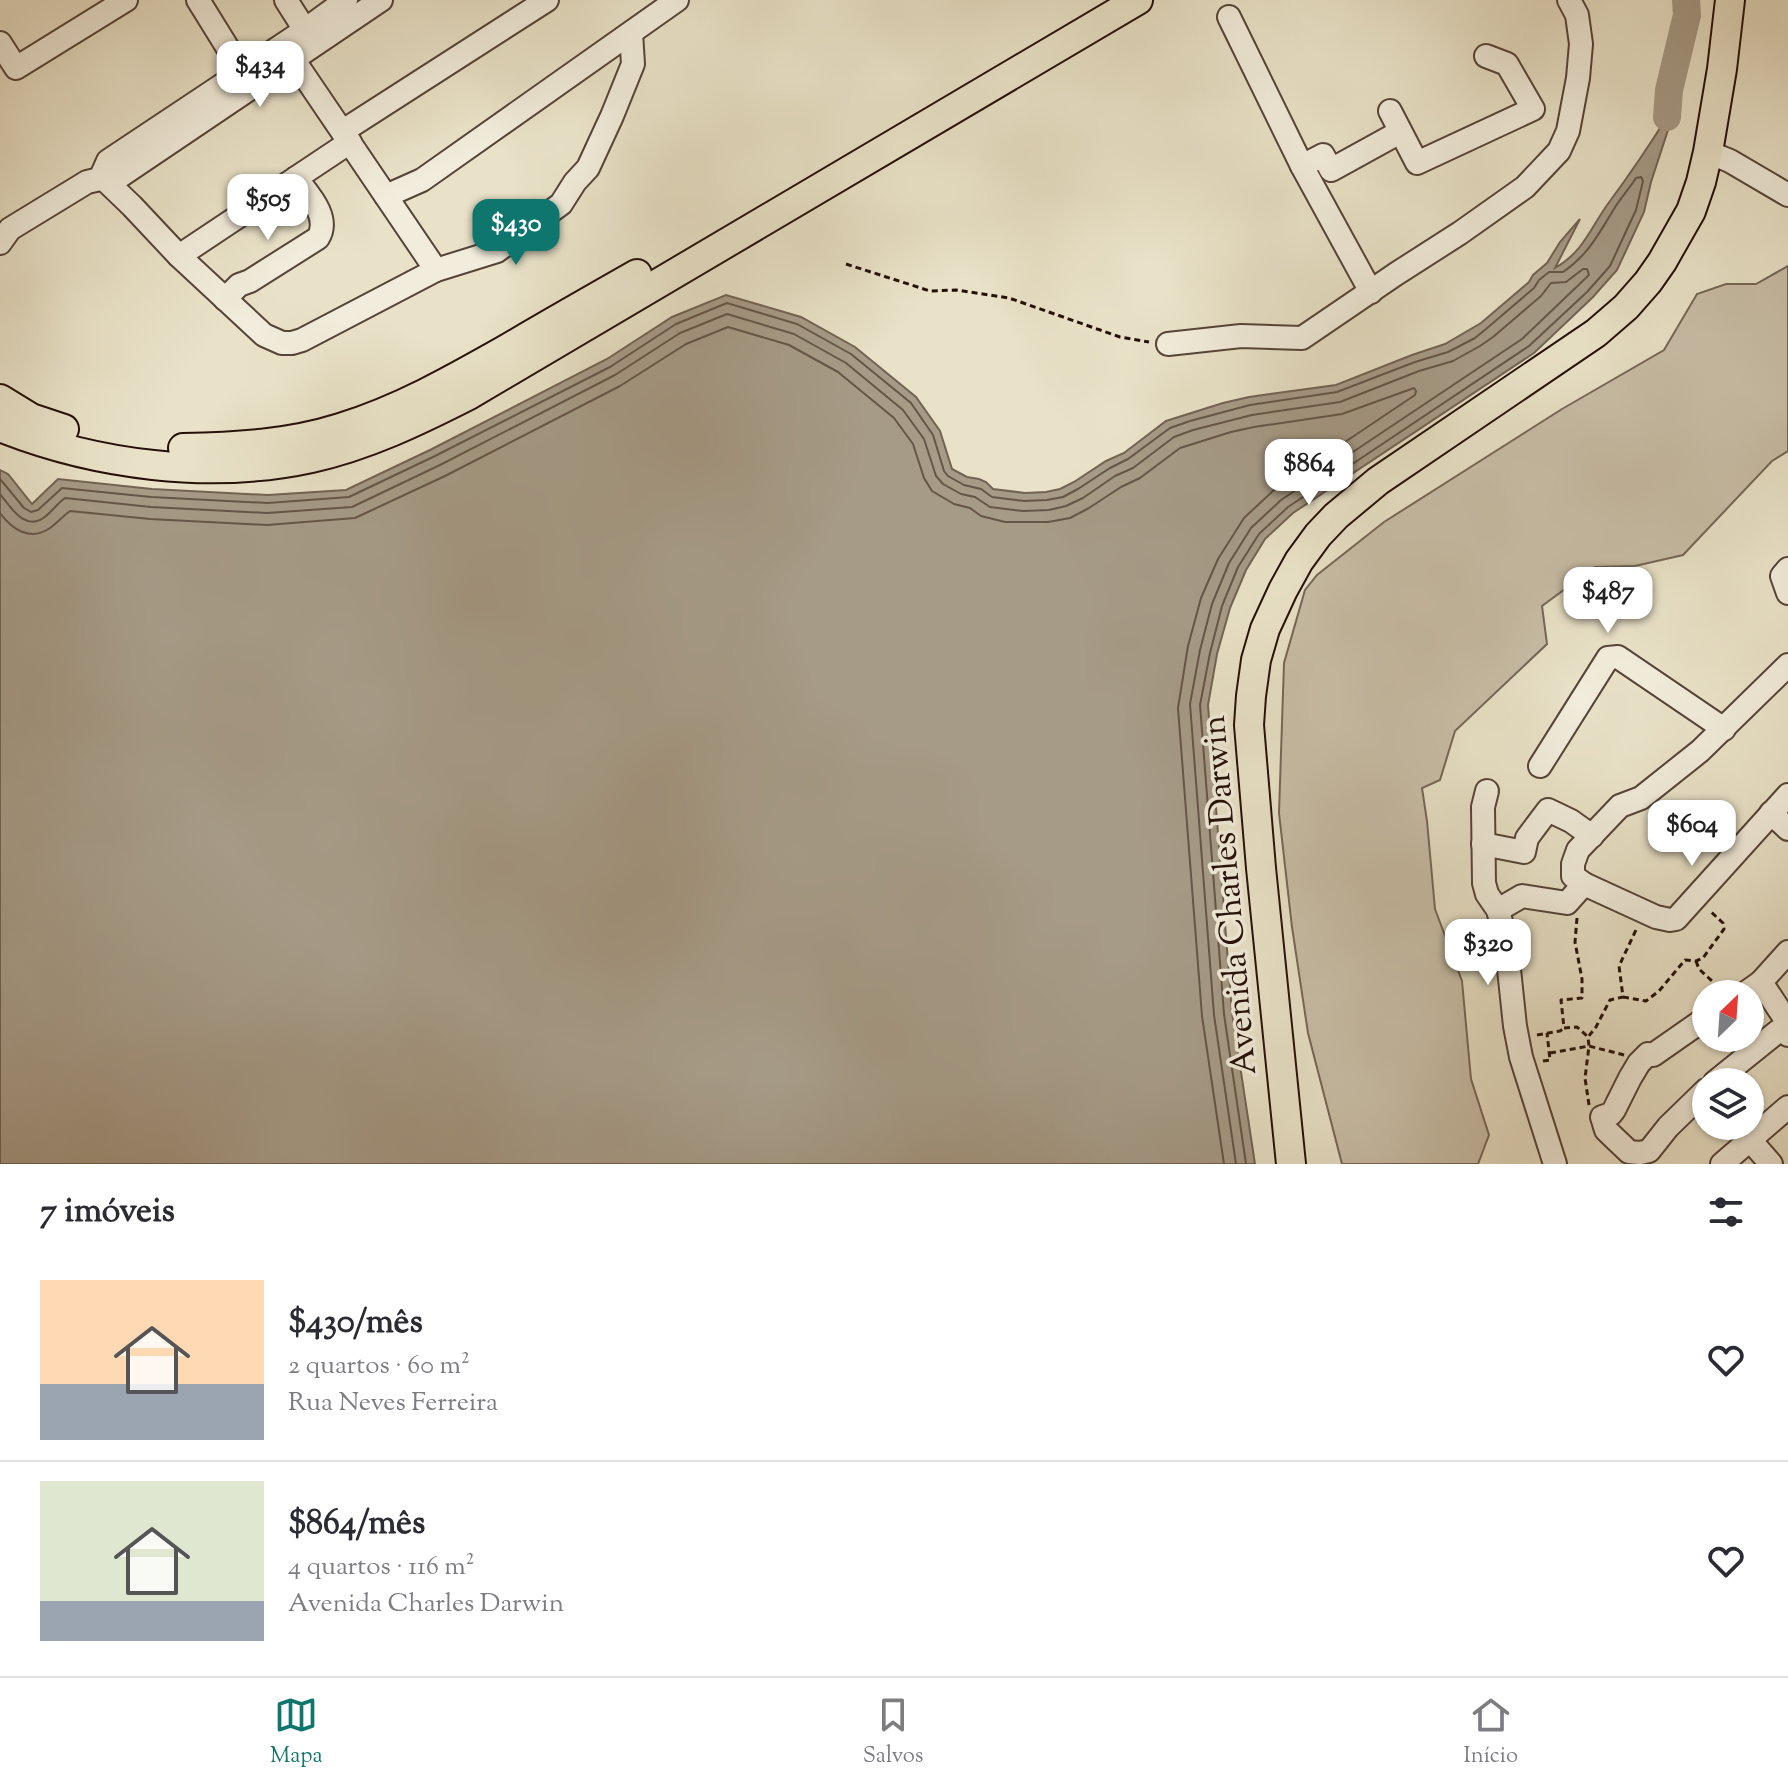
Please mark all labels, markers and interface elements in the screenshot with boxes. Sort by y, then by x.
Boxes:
pin: $434 [213,41,307,109]
text: $434 [235,48,285,85]
pin: $505 [221,174,315,242]
text: $505 [245,181,291,218]
pin: $430 [469,199,563,267]
text: $430 [491,206,542,243]
pin: $864 [1262,439,1356,507]
text: $864 [1283,446,1335,483]
pin: $487 [1561,567,1655,635]
text: $487 [1582,574,1635,611]
street label: Avenida Charles Darwin [1191,713,1271,1077]
pin: $604 [1645,800,1739,868]
text: $604 [1666,807,1718,844]
pin: $320 [1441,919,1535,987]
text: $320 [1463,926,1513,963]
north arrow [1692,980,1764,1052]
map controls [1692,980,1764,1140]
button: layers [1692,1068,1764,1140]
text: 7 imóveis [40,1188,175,1237]
icon: filters [1704,1190,1748,1234]
text: $430/mês [288,1299,423,1348]
icon: home [104,1312,200,1408]
icon: heart [1704,1338,1748,1382]
text: 2 quartos · 60 m² [288,1348,470,1385]
text: Rua Neves Ferreira [288,1385,498,1422]
text: $864/mês [288,1500,425,1549]
icon: home [104,1513,200,1609]
icon: heart [1704,1539,1748,1583]
text: 4 quartos · 116 m² [288,1549,475,1586]
text: Avenida Charles Darwin [288,1586,564,1623]
tab: Mapa [270,1693,323,1773]
tab: Salvos [863,1693,923,1773]
tab: Início [1463,1693,1518,1773]

